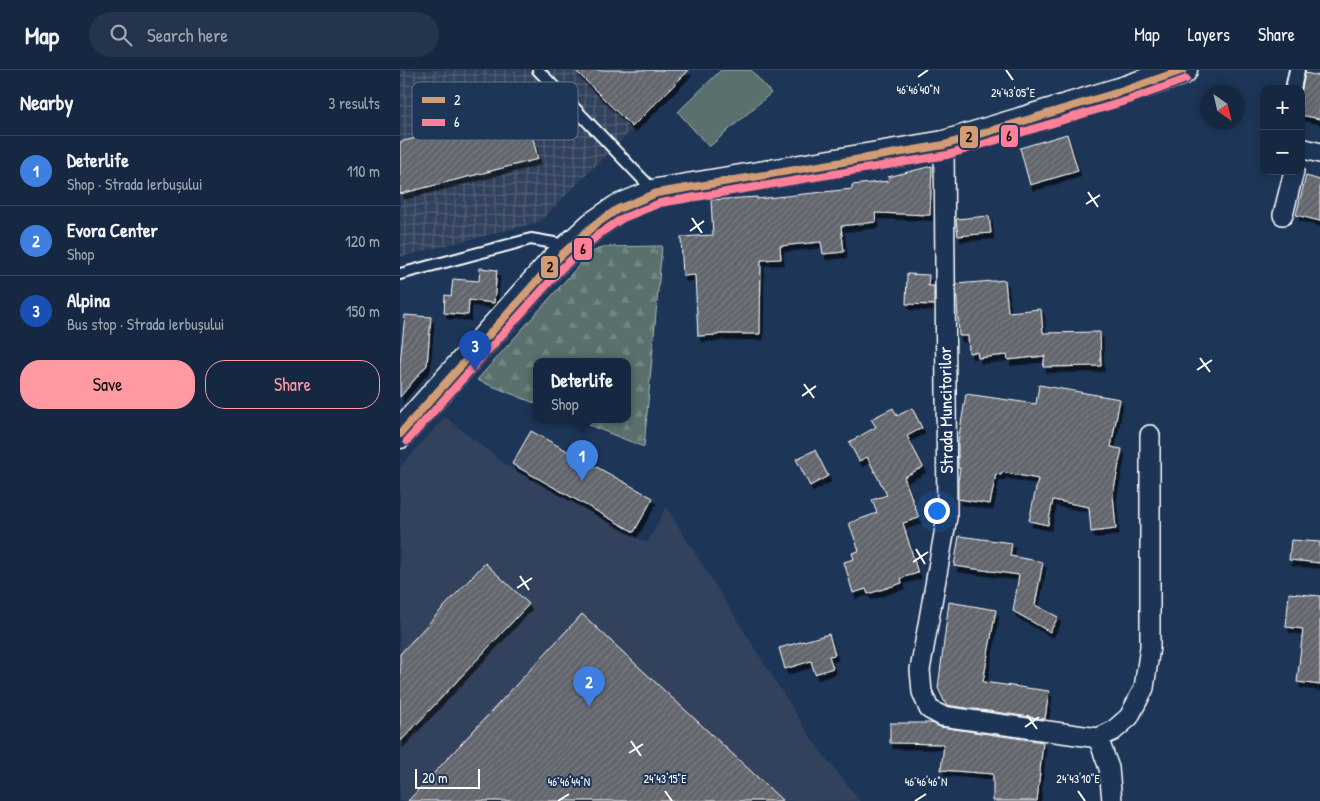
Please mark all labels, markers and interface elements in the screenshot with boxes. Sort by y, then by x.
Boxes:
search box [89,12,439,57]
text: Map [25,19,59,51]
icon: search [107,21,135,49]
text: Search here [147,22,228,48]
text: Map [1134,22,1160,47]
text: Layers [1188,22,1230,47]
text: Share [1258,22,1295,47]
text: 46°46'40"N [896,81,940,98]
legend [412,82,578,140]
text: 24°43'05"E [991,84,1036,101]
north arrow [1200,85,1245,130]
map controls [1260,85,1305,175]
button: + [1260,85,1305,130]
text: Nearby [20,88,73,117]
text: 2 [454,90,461,109]
text: 3 results [328,92,380,114]
text: 6 [454,112,460,131]
line badge: 6 [1000,124,1019,148]
line badge: 2 [959,125,979,149]
text: 6 [1006,126,1012,145]
text: 2 [966,127,973,146]
button: − [1260,130,1305,175]
text: Deterlife [67,147,129,173]
text: 1 [33,160,39,182]
text: 110 m [347,160,380,182]
text: Shop · Strada Ierbușului [67,173,202,195]
text: Evora Center [67,217,158,243]
text: 2 [32,230,40,252]
text: 120 m [345,230,380,252]
line badge: 6 [573,237,593,261]
text: 6 [580,239,586,258]
text: Shop [67,243,94,265]
line badge: 2 [540,255,559,279]
text: 2 [547,257,554,276]
text: Alpina [67,287,110,313]
text: 3 [32,300,40,322]
text: 150 m [346,300,380,322]
text: Bus stop · Strada Ierbușului [67,313,224,335]
pin: 3 [459,330,491,371]
street label: Strada Muncitorilor [932,346,959,474]
popup [533,358,631,423]
button: Save [20,360,195,409]
button: Share [205,360,380,409]
text: Deterlife [551,367,613,393]
text: Shop [551,393,579,415]
pin: 1 [566,440,598,481]
your location [924,498,950,524]
pin: 2 [573,666,605,707]
scale bar [415,766,480,789]
text: 20 m [422,768,448,787]
text: 24°43'15"E [643,770,687,787]
text: 24°43'10"E [1056,770,1100,787]
text: 46°46'44"N [548,773,590,790]
text: 46°46'46"N [905,773,947,790]

